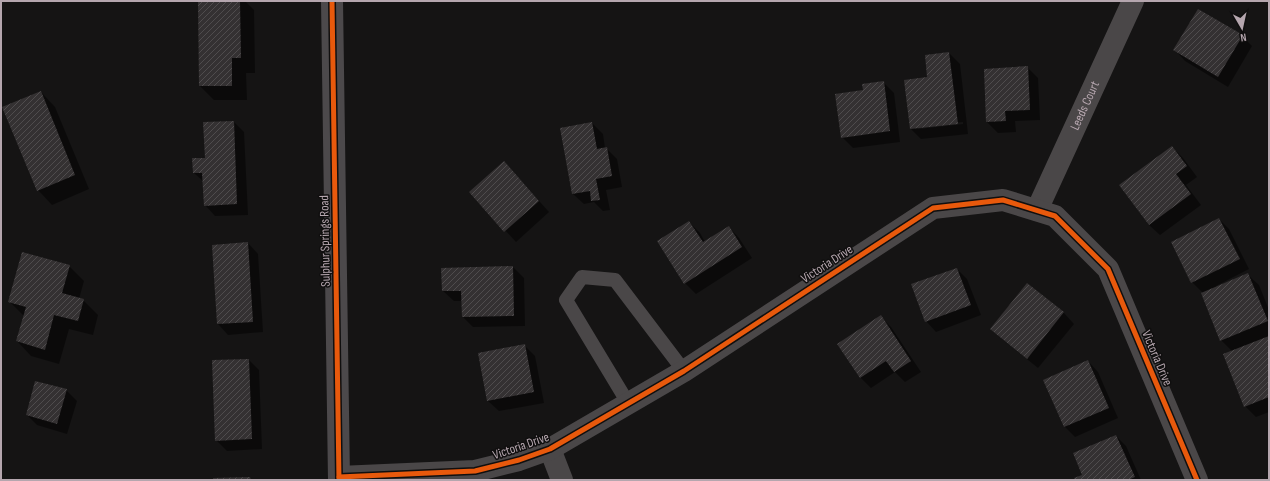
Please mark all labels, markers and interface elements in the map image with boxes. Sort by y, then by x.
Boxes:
north arrow [1222,8,1262,48]
text: N [1239,31,1247,44]
street label: Leeds Court [1067,78,1103,133]
street label: Sulphur Springs Road [316,195,334,287]
street label: Victoria Drive [798,241,856,287]
street label: Victoria Drive [1138,328,1176,388]
street label: Victoria Drive [491,429,551,463]

